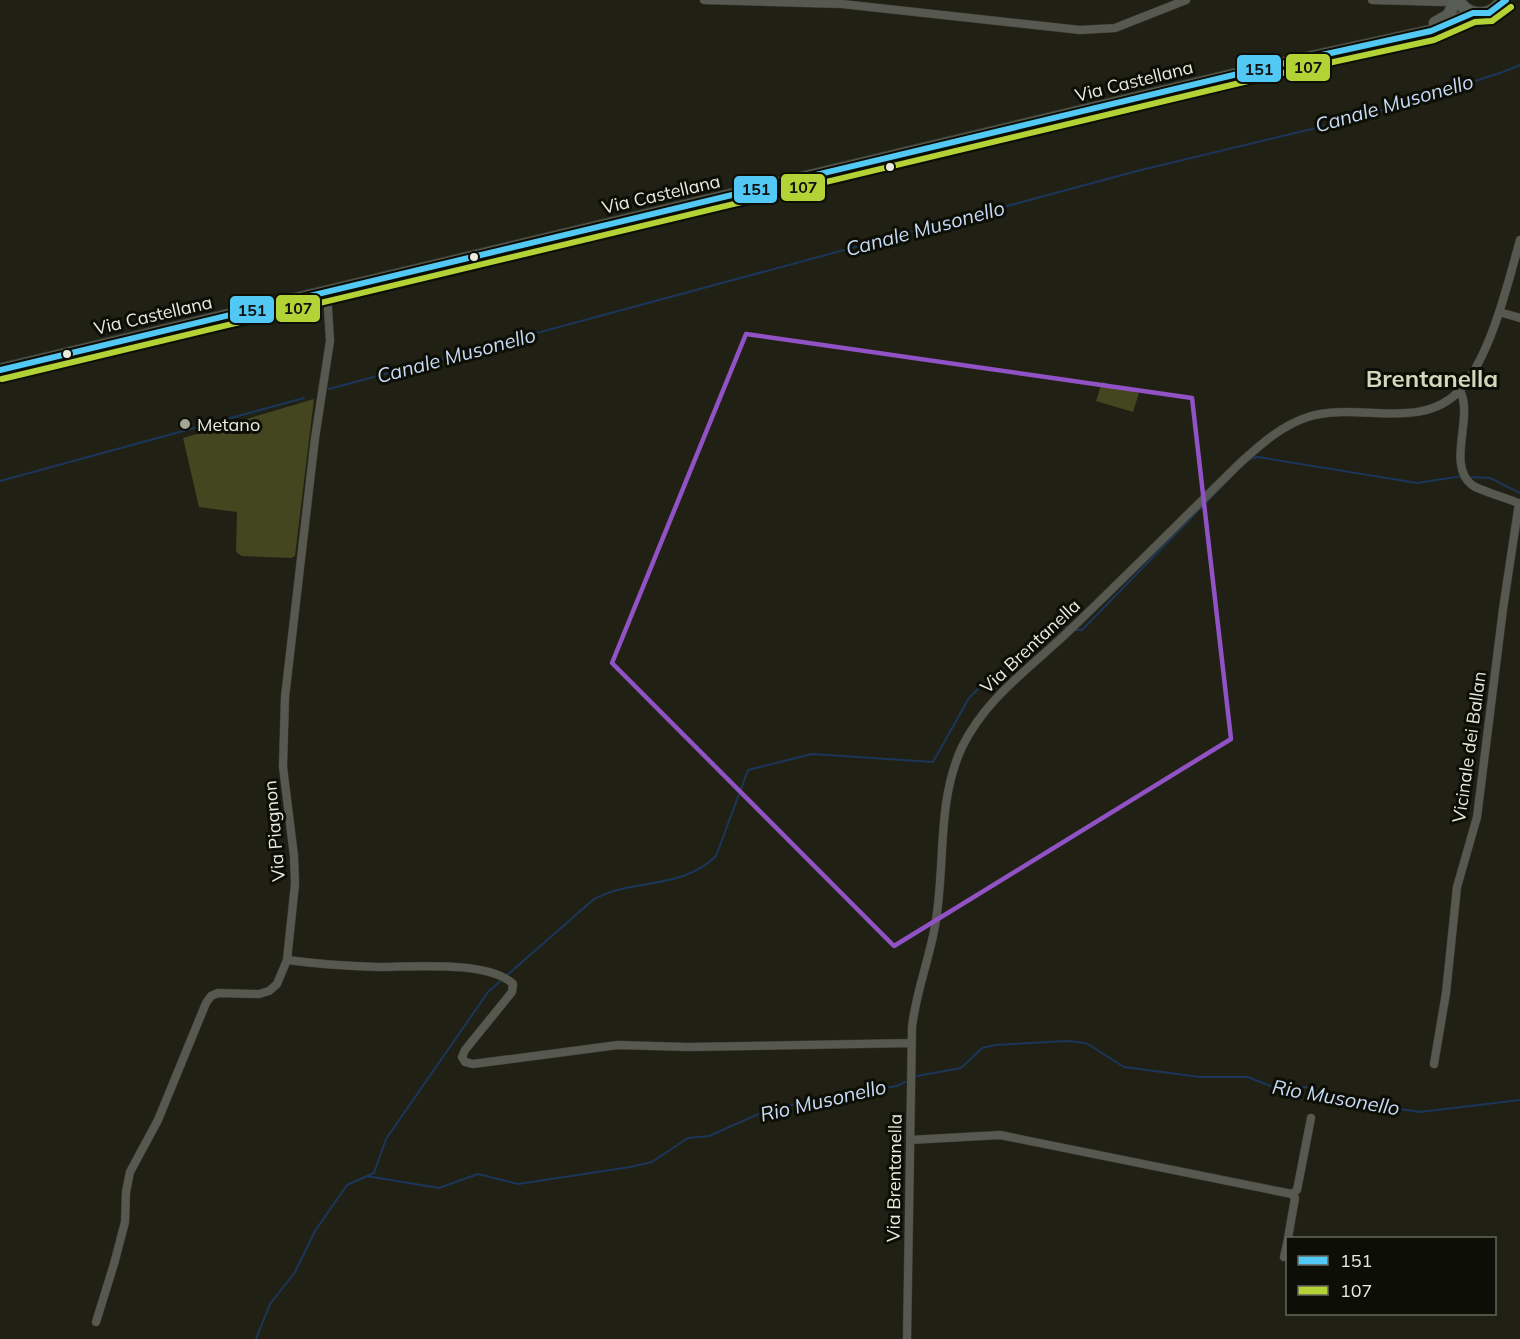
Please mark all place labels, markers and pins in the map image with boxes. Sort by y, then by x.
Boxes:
unlabelled marker [884,161,896,173]
unlabelled marker [468,251,480,263]
unlabelled marker [61,348,73,360]
place label: Metano [197,413,260,436]
marker: Metano [178,417,192,431]

